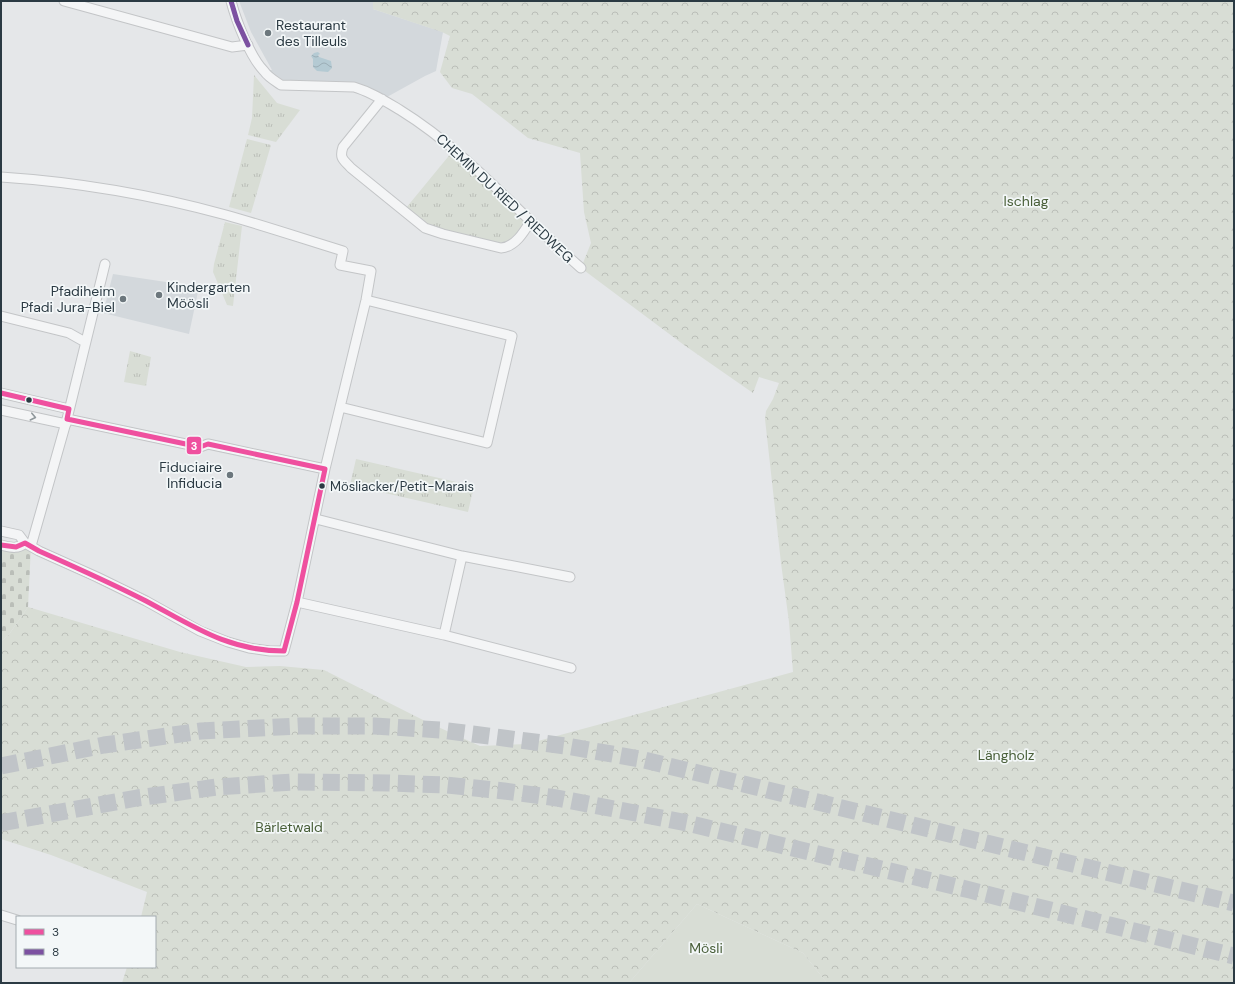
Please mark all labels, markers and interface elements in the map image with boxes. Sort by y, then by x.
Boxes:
place label: Restaurant des Tilleuls [276,16,347,50]
marker: Restaurant des Tilleuls [263,28,273,38]
street label: CHEMIN DU RIED / RIEDWEG [433,130,577,266]
park label: Ischlag [1004,192,1049,210]
place label: Kindergarten Möösli [167,278,250,312]
place label: Pfadiheim Pfadi Jura-Biel [21,282,115,316]
marker: Kindergarten Möösli [154,290,164,300]
marker: Pfadiheim Pfadi Jura-Biel [118,294,128,304]
unlabelled marker [24,395,34,405]
one-way arrow [30,413,37,421]
line badge: 3 [186,436,202,455]
text: 3 [191,439,197,453]
place label: Fiduciaire Infiducia [159,458,222,492]
marker: Fiduciaire Infiducia [225,470,235,480]
place label: Mösliacker/Petit-Marais [330,478,474,495]
marker: Mösliacker/Petit-Marais [317,481,327,491]
park label: Längholz [978,746,1034,764]
park label: Bärletwald [255,818,323,836]
legend [16,916,156,968]
text: 3 [52,924,59,940]
park label: Mösli [689,939,723,957]
text: 8 [52,944,59,960]

